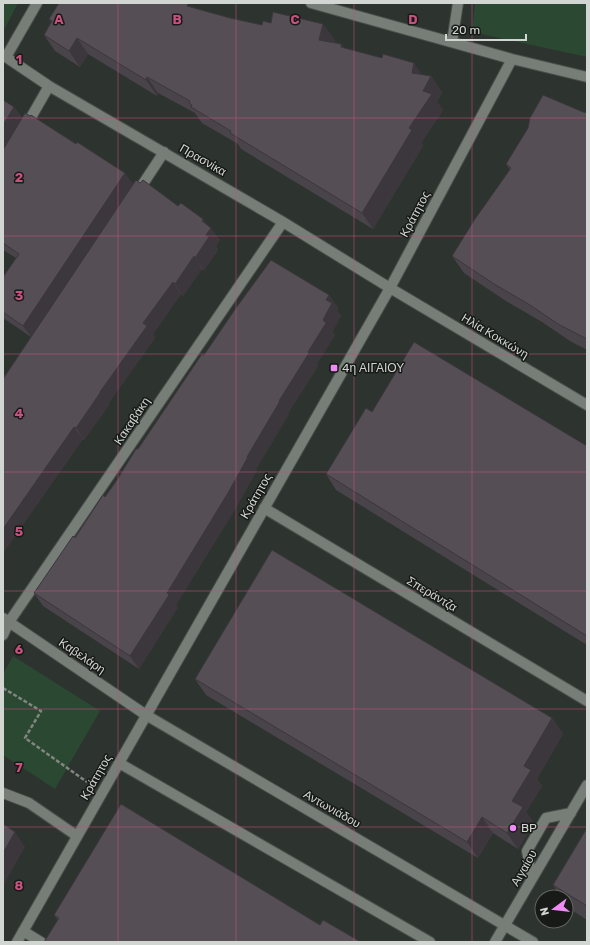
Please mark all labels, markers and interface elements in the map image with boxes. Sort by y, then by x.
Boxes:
text: A [54,12,64,27]
text: B [172,12,182,27]
text: C [290,12,300,27]
text: D [408,12,418,27]
scale bar [446,16,526,42]
text: 20 m [452,23,480,37]
text: 1 [16,52,22,67]
street label: Πρασνίκα [177,141,229,179]
text: 2 [15,170,23,185]
street label: Κράτητος [397,188,433,239]
text: 3 [15,288,24,303]
street label: Ηλία Κοκκώνη [459,311,531,361]
place label: 4η ΑΙΓΑΙΟΥ [342,361,404,375]
marker: 4η ΑΙΓΑΙΟΥ [329,363,339,373]
street label: Κακαβάκη [111,395,153,447]
text: 4 [15,406,24,421]
street label: Κράτητος [237,471,275,521]
text: 5 [15,524,23,539]
street label: Σπεράντζα [404,574,460,615]
street label: Καβελάρη [56,635,108,677]
text: 6 [15,642,24,657]
street label: Κράτητος [77,752,115,802]
text: 7 [15,760,23,775]
street label: Αντωνιάδου [301,787,363,831]
place label: BP [521,821,537,835]
marker: BP [508,823,518,833]
street label: Αιγαίου [508,847,540,889]
text: 8 [15,878,24,893]
north arrow [534,889,574,929]
text: N [537,906,552,917]

